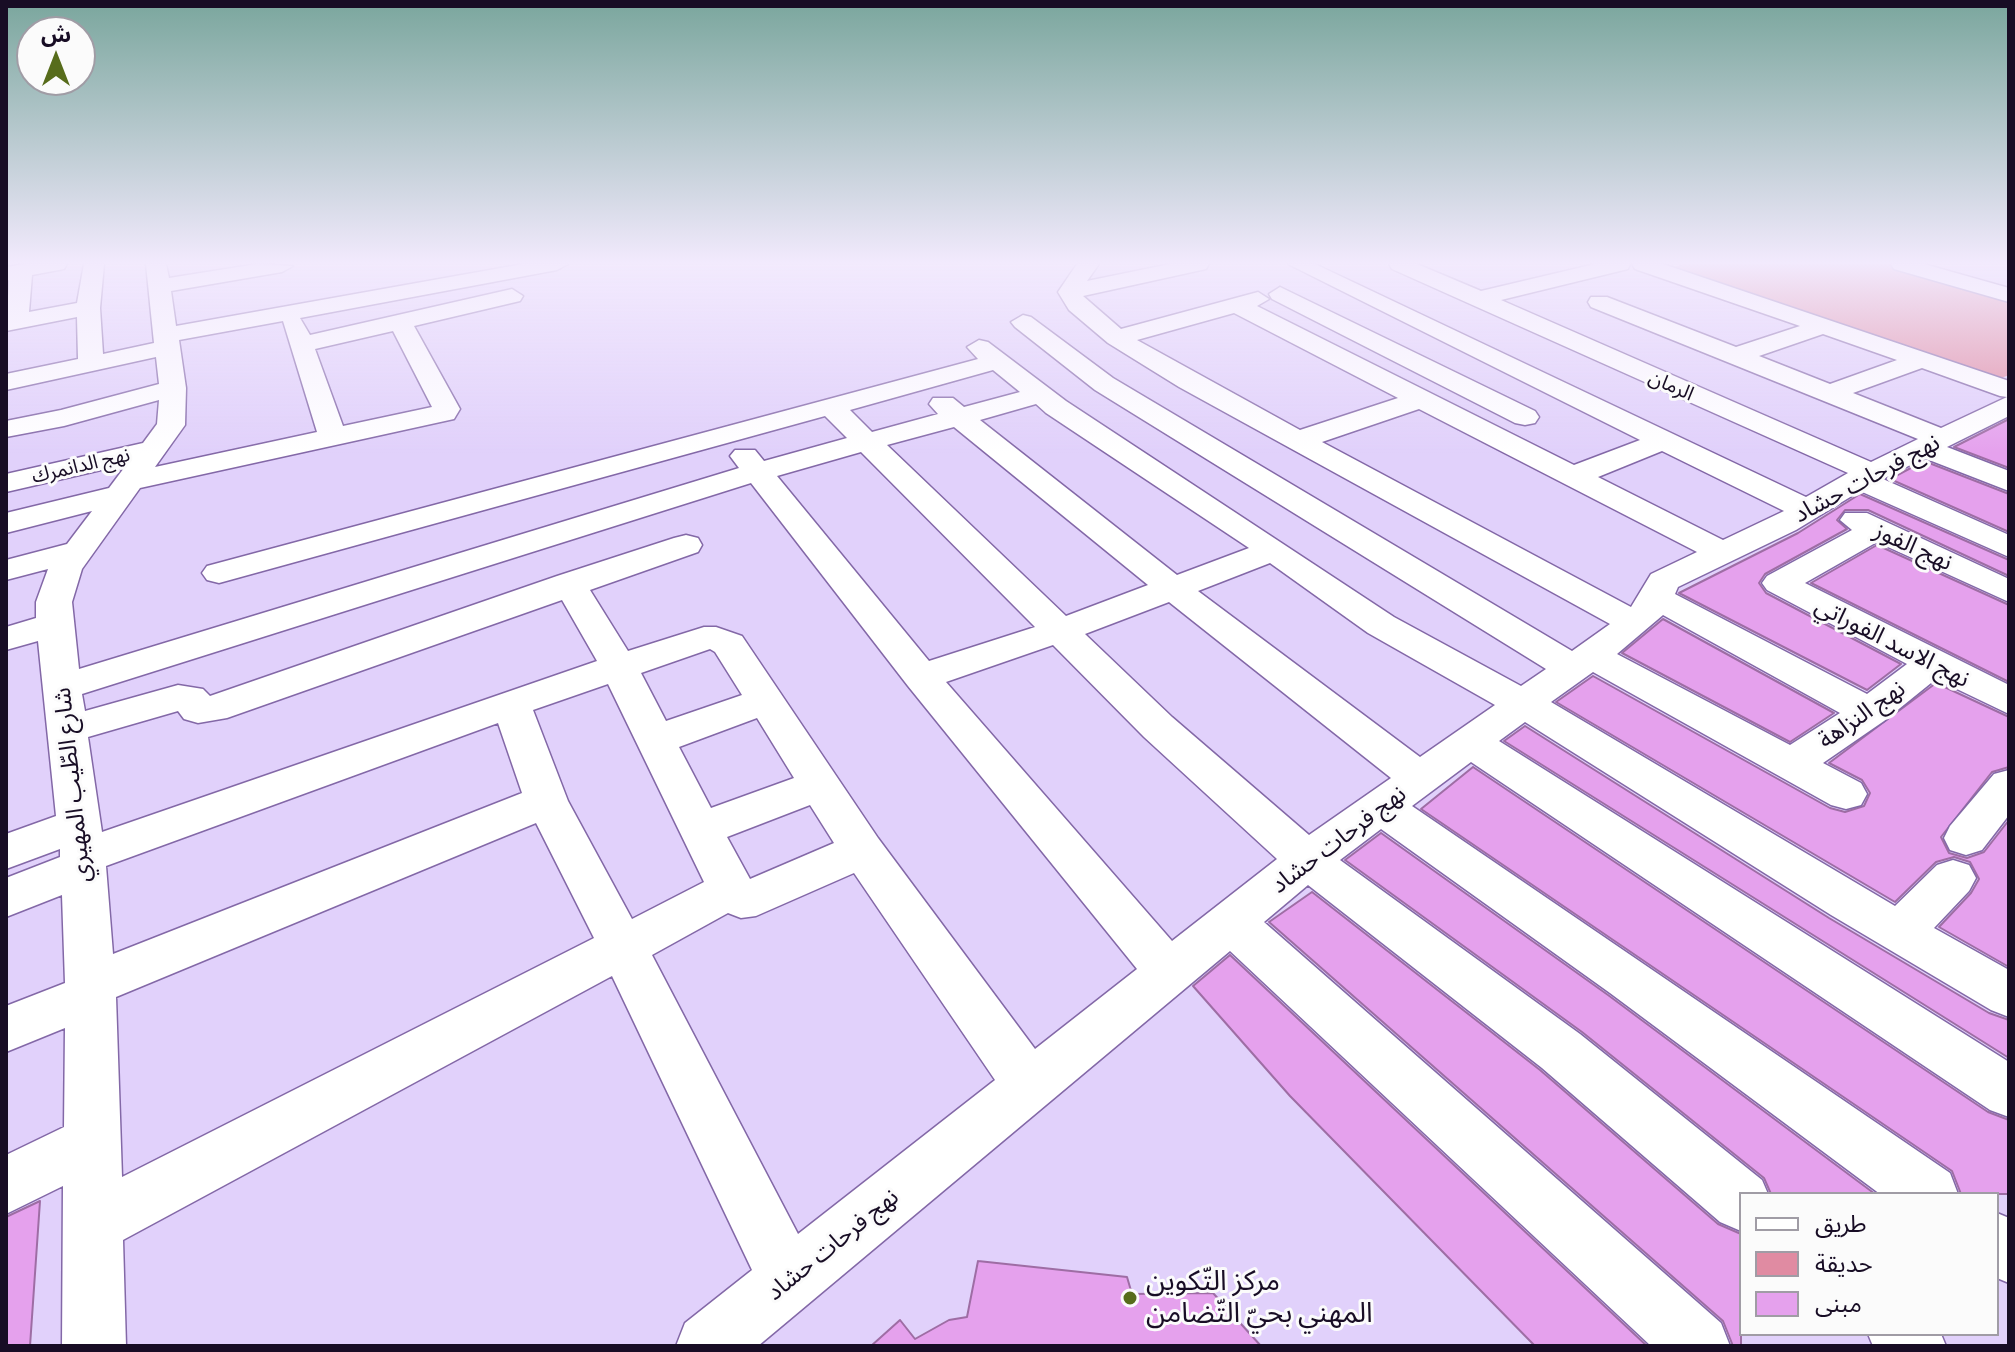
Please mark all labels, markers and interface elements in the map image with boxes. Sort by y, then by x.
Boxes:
north arrow [16,16,96,96]
text: ش [41,20,71,48]
street label: الرمان [1645,365,1697,407]
street label: نهج فرحات حشاد [1789,428,1945,530]
street label: نهج الدانمرك [30,443,132,489]
street label: نهج الفوز [1869,516,1957,578]
street label: نهج الاسد الفوراتي [1810,592,1974,694]
street label: نهج النزاهة [1813,675,1911,755]
street label: شارع الطّيب المهيري [48,686,98,884]
street label: نهج فرحات حشاد [1266,780,1412,900]
street label: نهج فرحات حشاد [761,1183,905,1307]
legend [1739,1192,1999,1336]
text: طريق [1815,1208,1867,1239]
text: حديقة [1815,1248,1873,1279]
place label: مركز التّكوين المهني بحيّ التّضامن [1146,1265,1373,1331]
text: مبنى [1815,1288,1862,1319]
marker: مركز التّكوين المهني بحيّ التّضامن [1121,1289,1139,1307]

